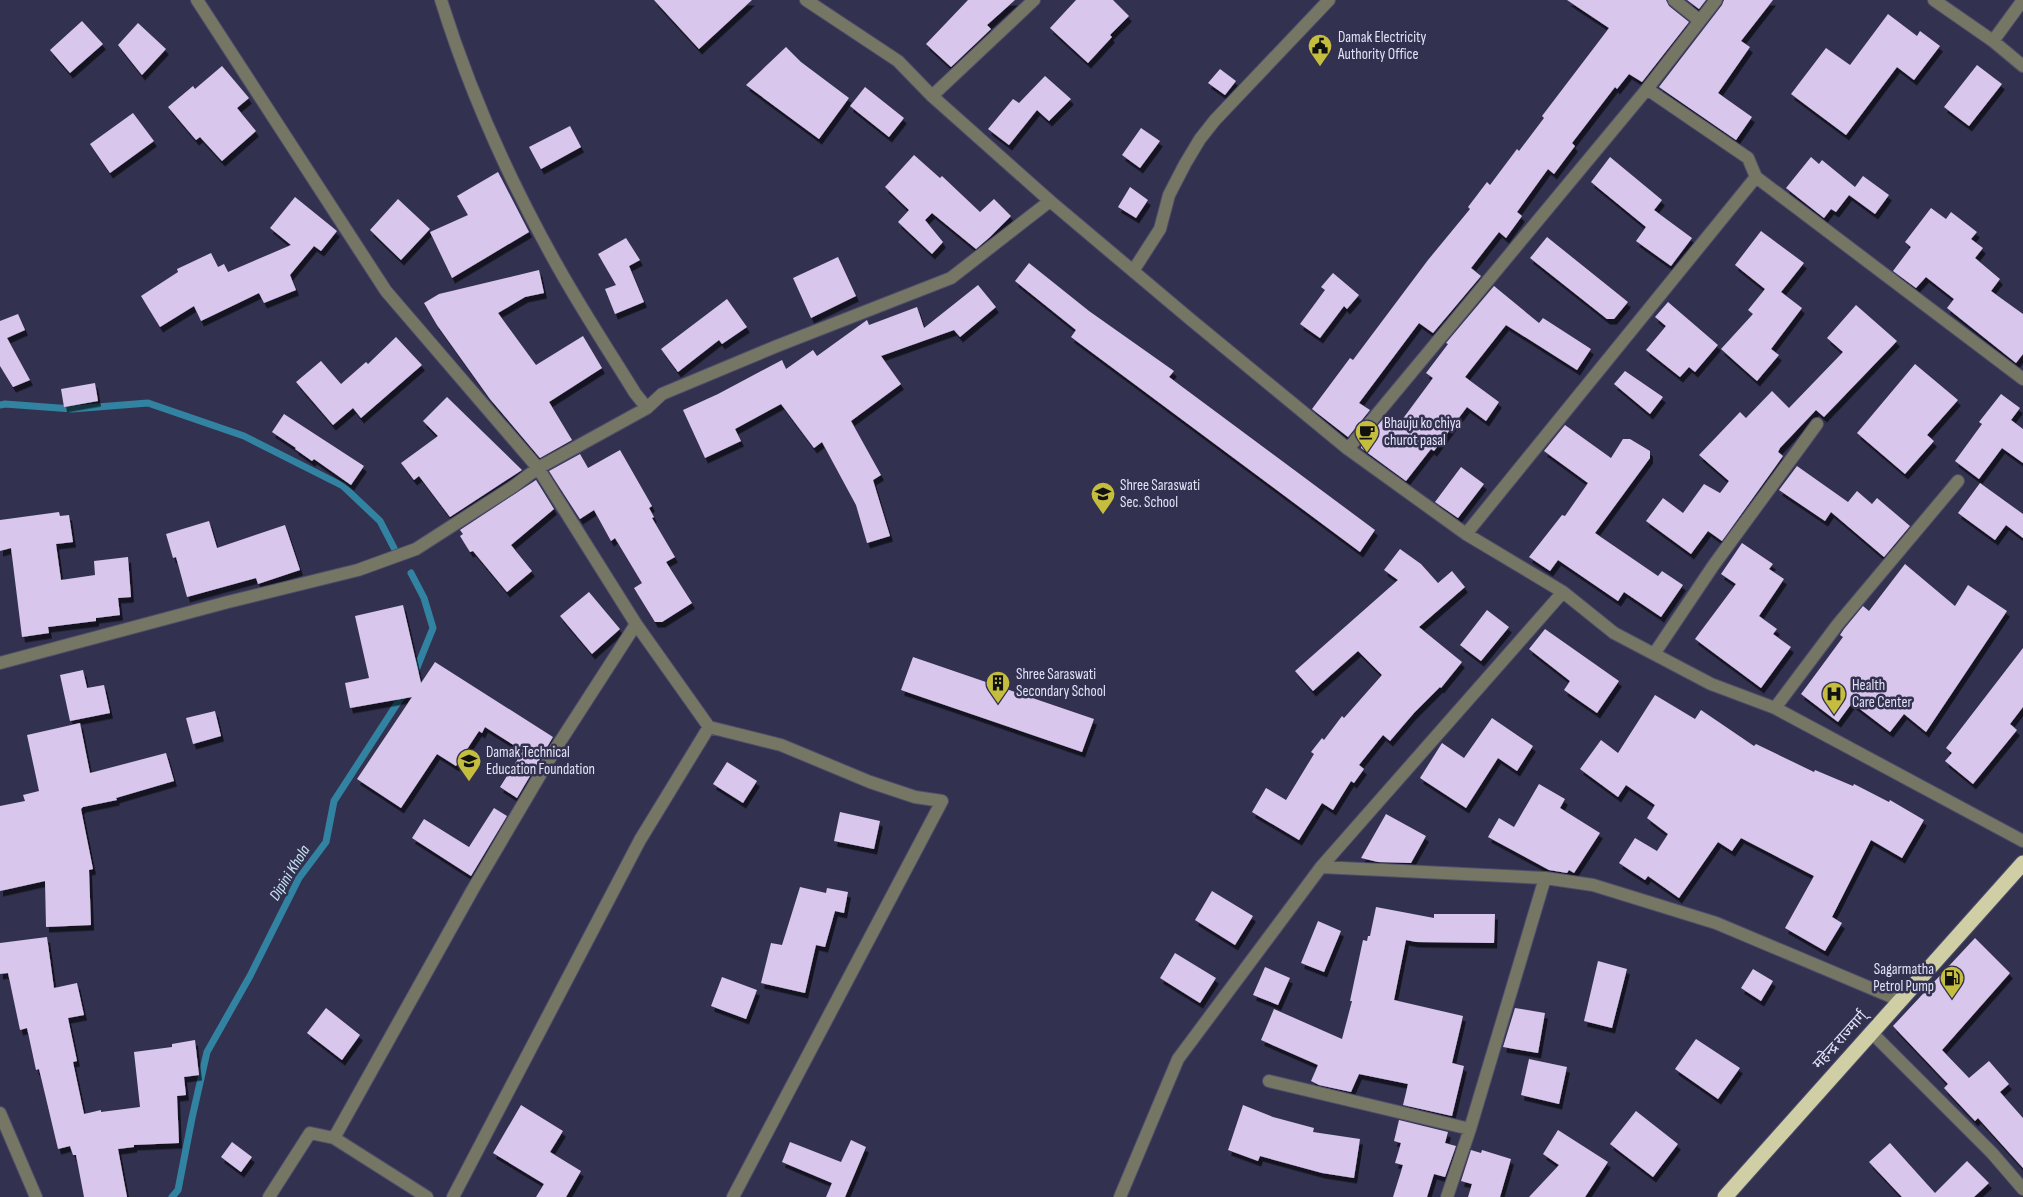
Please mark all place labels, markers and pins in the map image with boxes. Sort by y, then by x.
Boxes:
place label: Damak Electricity Authority Office [1337,28,1427,64]
public building icon: Damak Electricity Authority Office [1307,33,1333,67]
place label: Bhauju ko chiya churot pasal [1384,414,1461,450]
cafe icon: Bhauju ko chiya churot pasal [1354,419,1380,453]
place label: Shree Saraswati Sec. School [1120,476,1200,512]
school or university icon: Shree Saraswati Sec. School [1090,481,1116,515]
place label: Shree Saraswati Secondary School [1016,665,1106,701]
building icon: Shree Saraswati Secondary School [985,670,1011,704]
place label: Health Care Center [1852,676,1912,712]
hospital icon: Health Care Center [1821,681,1847,715]
place label: Damak Technical Education Foundation [486,743,595,779]
school or university icon: Damak Technical Education Foundation [456,748,482,782]
place label: Sagarmatha Petrol Pump [1873,960,1934,996]
fuel station icon: Sagarmatha Petrol Pump [1939,965,1965,999]

